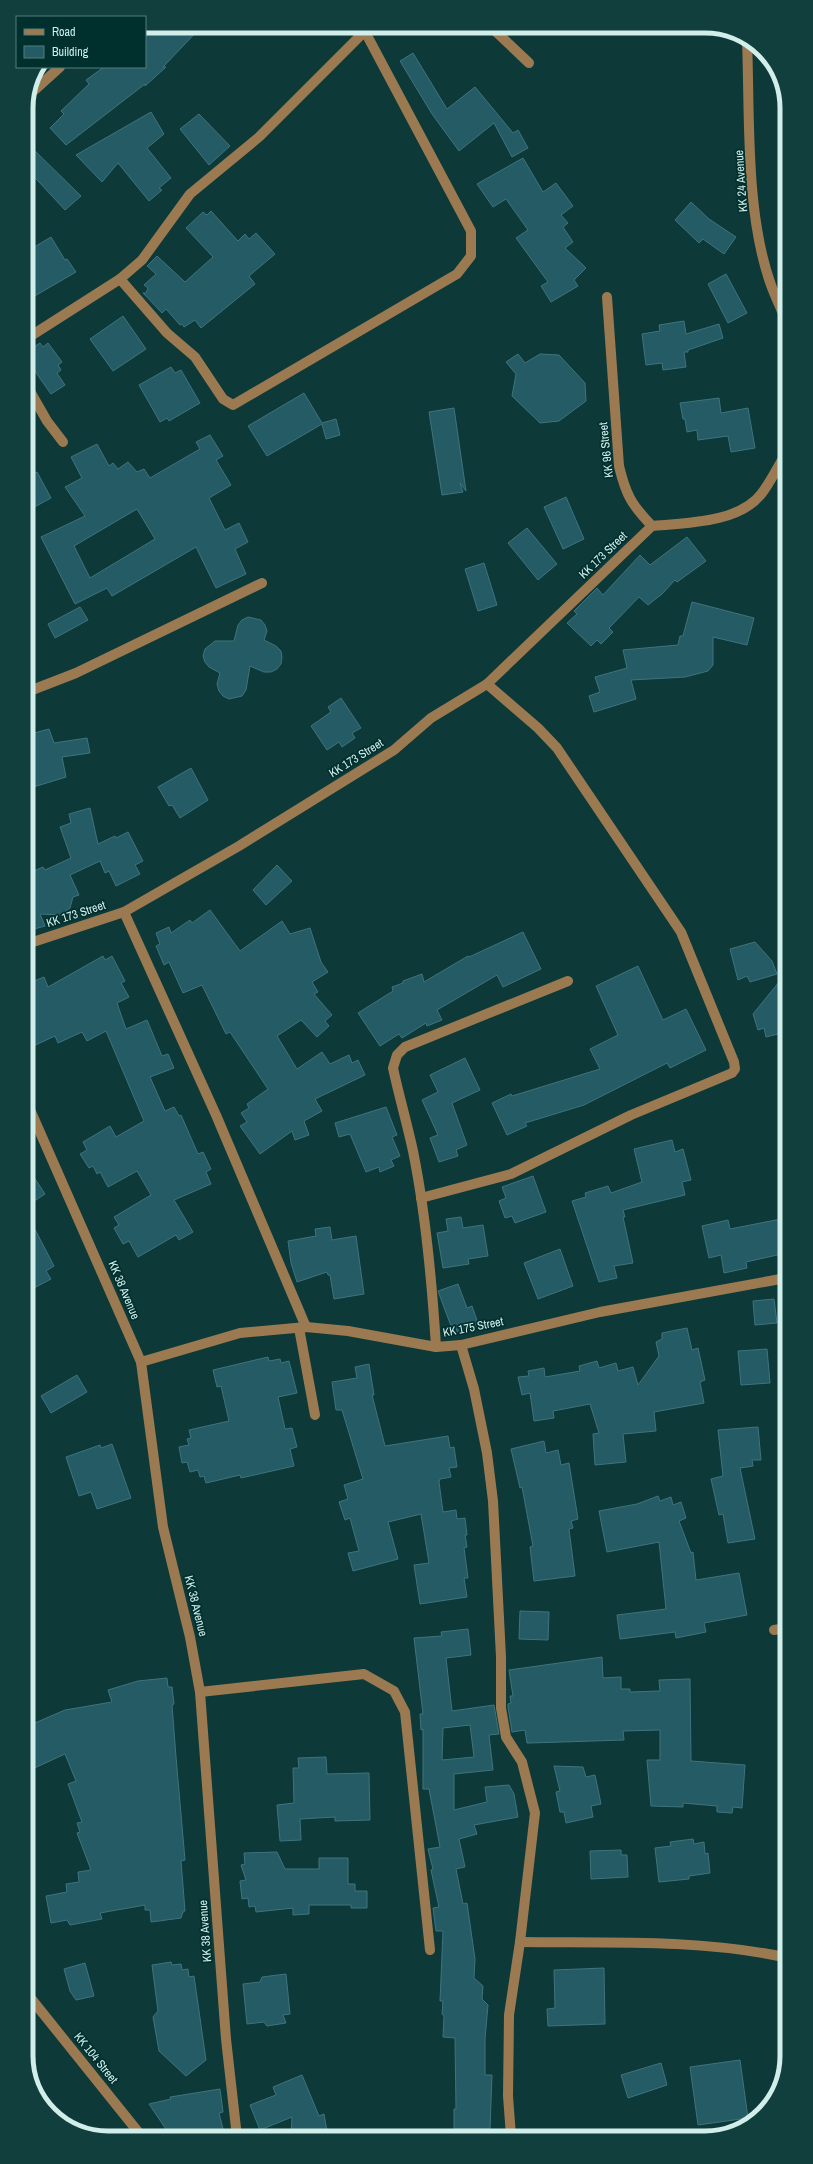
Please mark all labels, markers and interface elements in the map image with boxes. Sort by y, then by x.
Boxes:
legend [16,16,146,68]
text: Road [52,24,76,40]
text: Building [52,44,89,60]
street label: KK 24 Avenue [731,149,751,213]
street label: KK 96 Street [595,421,617,479]
street label: KK 173 Street [575,528,631,582]
street label: KK 173 Street [326,735,386,781]
street label: KK 173 Street [44,897,108,931]
street label: KK 38 Avenue [104,1258,144,1322]
street label: KK 175 Street [441,1313,505,1341]
street label: KK 38 Avenue [181,1574,211,1638]
street label: KK 38 Avenue [195,1899,215,1963]
street label: KK 104 Street [71,2029,122,2087]

